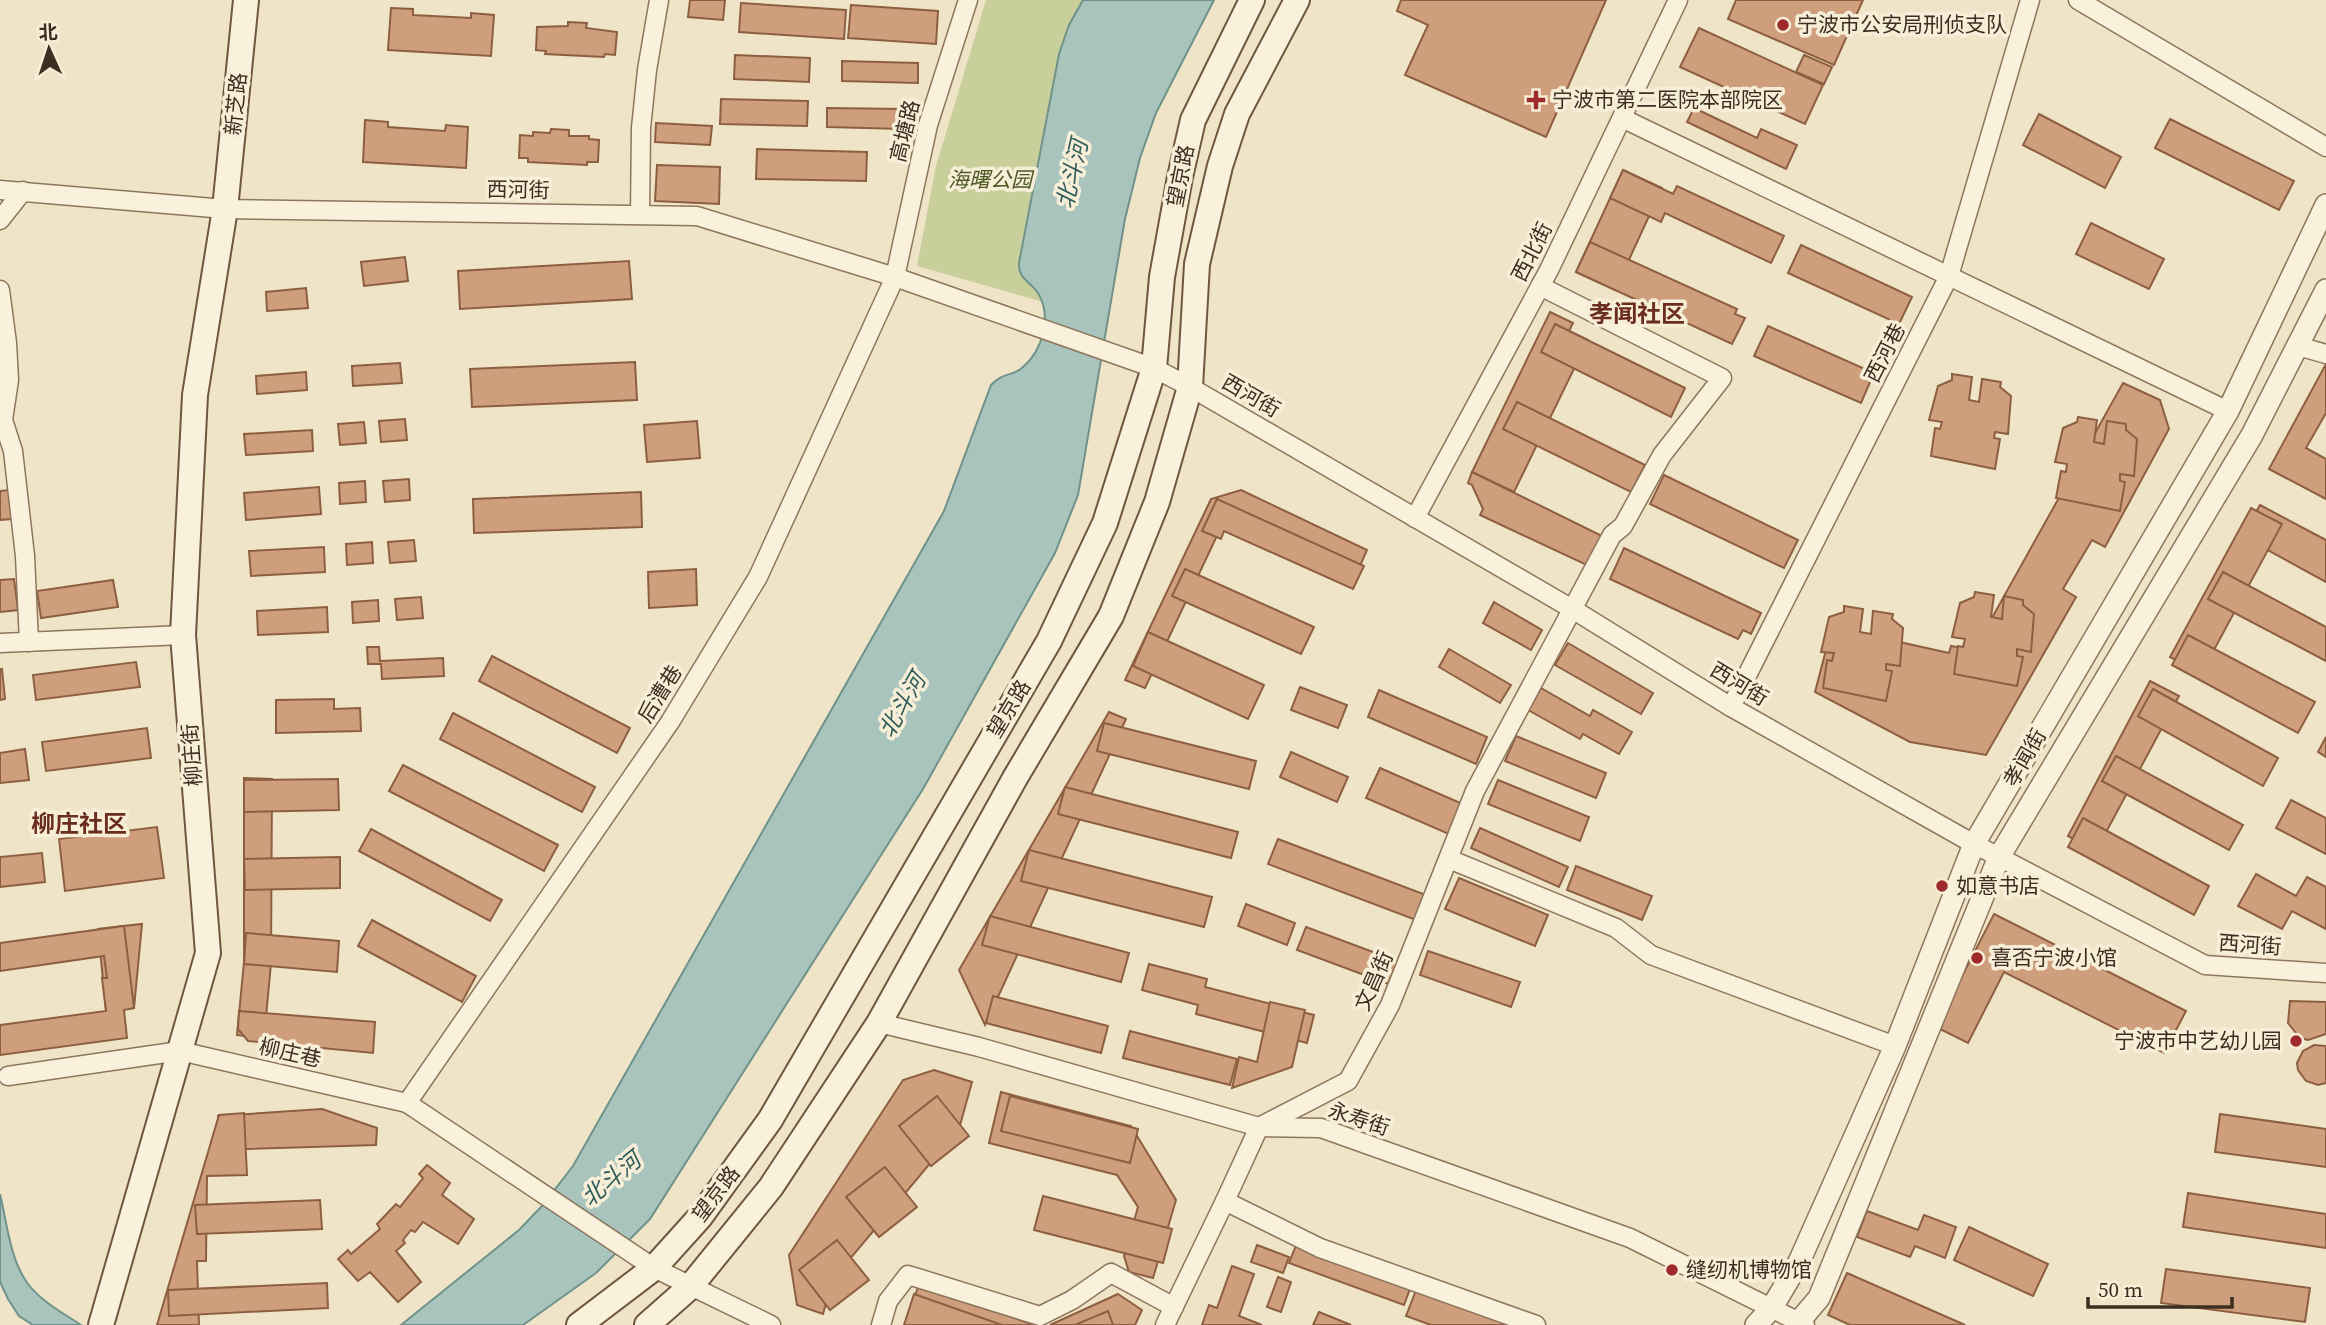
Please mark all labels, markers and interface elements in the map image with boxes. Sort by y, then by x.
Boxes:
place label: 宁波市公安局刑侦支队 [1797,10,2007,39]
north arrow [14,14,84,84]
marker: 宁波市公安局刑侦支队 [1775,17,1791,33]
text: 北 [38,19,58,46]
street label: 新芝路 [218,71,253,137]
place label: 宁波市第二医院本部院区 [1552,85,1783,114]
marker: 宁波市第二医院本部院区 [1526,90,1546,110]
street label: 高塘路 [883,97,926,165]
water label: 北斗河 [1049,133,1096,211]
street label: 望京路 [1160,142,1201,210]
park label: 海曙公园 [948,165,1035,194]
street label: 西河街 [486,174,550,205]
street label: 西北街 [1504,217,1559,286]
district label: 孝闻社区 [1589,297,1685,330]
street label: 西河巷 [1857,318,1912,387]
street label: 西河街 [1217,367,1286,424]
street label: 西河街 [1705,655,1774,712]
street label: 后漕巷 [631,659,689,728]
water label: 北斗河 [871,664,935,743]
street label: 望京路 [980,674,1037,743]
street label: 柳庄街 [175,723,208,787]
street label: 孝闻街 [1996,723,2053,792]
district label: 柳庄社区 [31,807,127,840]
place label: 如意书店 [1956,871,2040,900]
marker: 如意书店 [1934,878,1950,894]
street label: 西河街 [2218,928,2282,961]
place label: 喜否宁波小馆 [1991,943,2117,972]
street label: 文昌街 [1347,946,1400,1015]
marker: 喜否宁波小馆 [1969,950,1985,966]
place label: 宁波市中艺幼儿园 [2114,1026,2282,1055]
street label: 柳庄巷 [256,1031,324,1074]
marker: 宁波市中艺幼儿园 [2288,1033,2304,1049]
street label: 永寿街 [1325,1095,1394,1142]
water label: 北斗河 [574,1142,651,1213]
street label: 望京路 [685,1160,746,1228]
place label: 缝纫机博物馆 [1686,1255,1812,1284]
marker: 缝纫机博物馆 [1664,1262,1680,1278]
scale bar [2088,1266,2232,1310]
text: 50 m [2098,1275,2143,1304]

